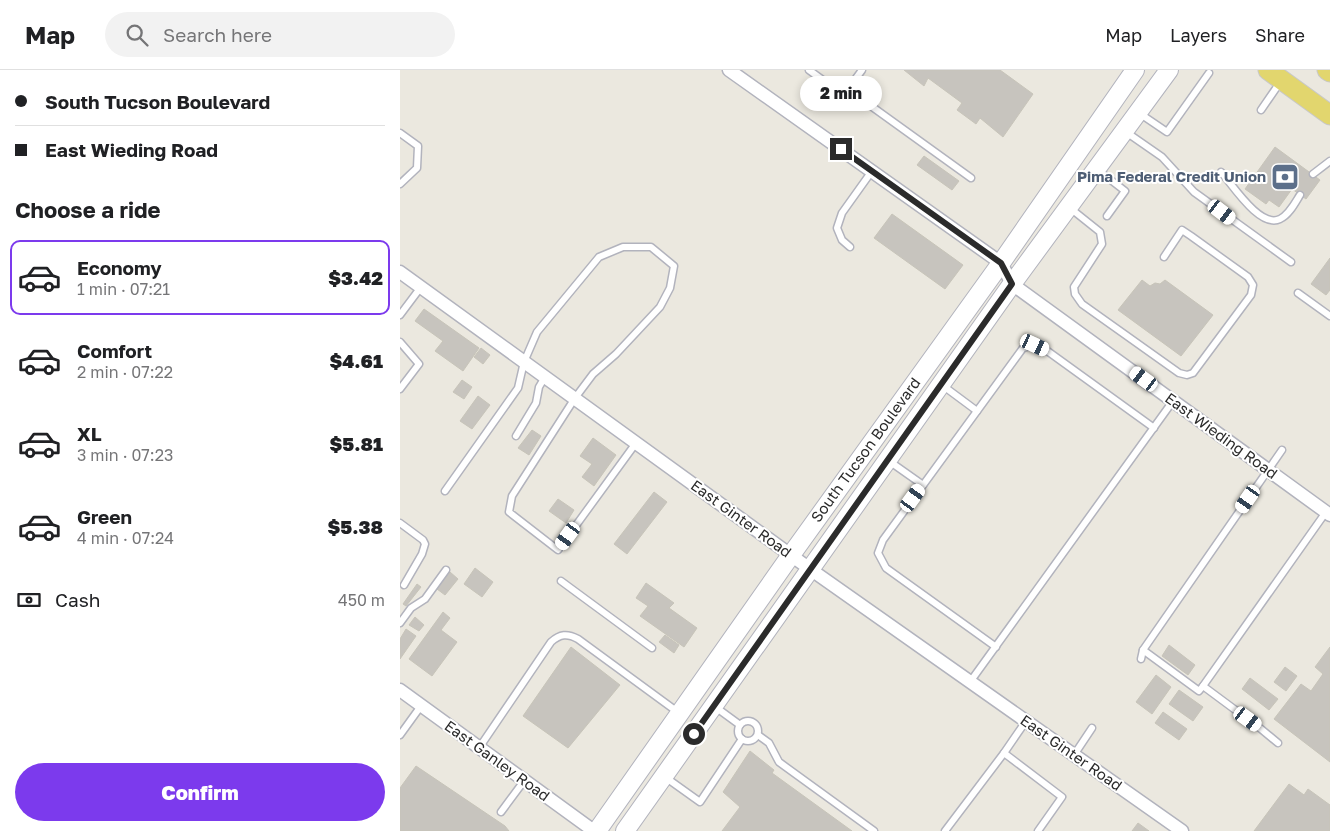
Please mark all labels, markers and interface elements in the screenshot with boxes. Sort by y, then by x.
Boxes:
search box [105,12,455,57]
text: Map [25,20,75,49]
icon: search [123,21,151,49]
text: Search here [163,23,272,46]
text: Map [1105,24,1142,46]
text: Layers [1170,24,1227,46]
text: Share [1255,24,1305,46]
callout: 2 min [800,77,882,112]
text: 2 min [820,83,862,103]
text: South Tucson Boulevard [45,90,270,113]
text: East Wieding Road [45,138,218,161]
route end [830,138,852,160]
bank icon: Pima Federal Credit Union [1270,162,1300,192]
place label: Pima Federal Credit Union [1077,167,1266,185]
text: Choose a ride [15,196,161,223]
car [1205,197,1238,227]
icon: car [17,255,62,300]
text: Economy [77,256,162,279]
text: $3.42 [328,266,383,289]
text: 1 min · 07:21 [77,279,170,299]
car [1018,332,1051,358]
icon: car [17,338,62,383]
text: Comfort [77,339,152,362]
text: $4.61 [330,349,383,372]
text: 2 min · 07:22 [77,362,173,382]
car [1127,364,1160,394]
street label: South Tucson Boulevard [807,374,924,525]
street label: East Wieding Road [1162,388,1281,482]
icon: car [17,421,62,466]
text: XL [77,422,102,445]
text: $5.81 [330,432,383,455]
text: 3 min · 07:23 [77,445,173,465]
street label: East Ginter Road [688,476,795,561]
car [898,481,927,515]
car [1233,482,1262,516]
icon: car [17,504,62,549]
text: Green [77,505,132,528]
text: $5.38 [328,515,383,538]
car [553,519,582,553]
text: 4 min · 07:24 [77,528,174,548]
icon: cash [15,586,43,614]
text: Cash [55,588,100,611]
text: 450 m [338,590,385,610]
car [1231,704,1264,734]
street label: East Ginter Road [1017,710,1126,794]
street label: East Ganley Road [442,716,554,804]
route start [683,723,705,745]
button: Confirm [15,763,385,821]

